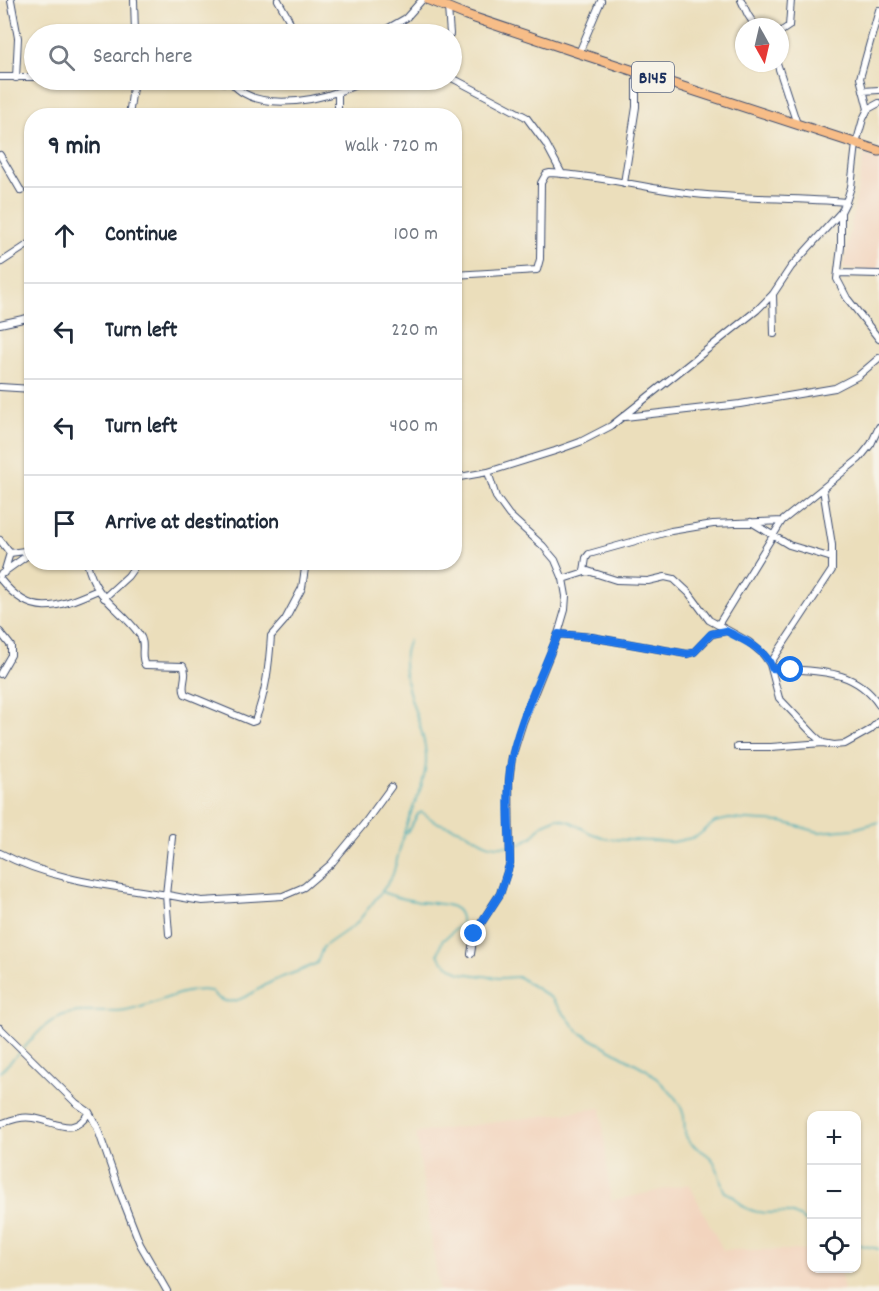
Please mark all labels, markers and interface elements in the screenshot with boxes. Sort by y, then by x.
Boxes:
north arrow [735,18,789,72]
search box [24,24,462,90]
icon: search [45,41,78,74]
text: Search here [93,42,192,73]
road number: B145 [632,62,674,92]
text: 9 min [48,129,101,166]
text: Walk · 720 m [345,133,438,161]
icon: ahead [48,219,81,252]
text: Continue [105,220,177,251]
text: 100 m [394,221,438,249]
icon: left [48,315,81,348]
text: Turn left [105,316,177,347]
text: 220 m [391,317,438,345]
icon: left [48,411,81,444]
text: Turn left [105,412,177,443]
text: 400 m [390,413,438,441]
icon: arrive [48,507,81,540]
text: Arrive at destination [105,508,279,539]
route start [777,656,803,682]
route end [460,920,486,946]
map controls [807,1111,861,1273]
button: + [807,1111,861,1165]
button: − [807,1165,861,1219]
button: locate [807,1219,861,1273]

